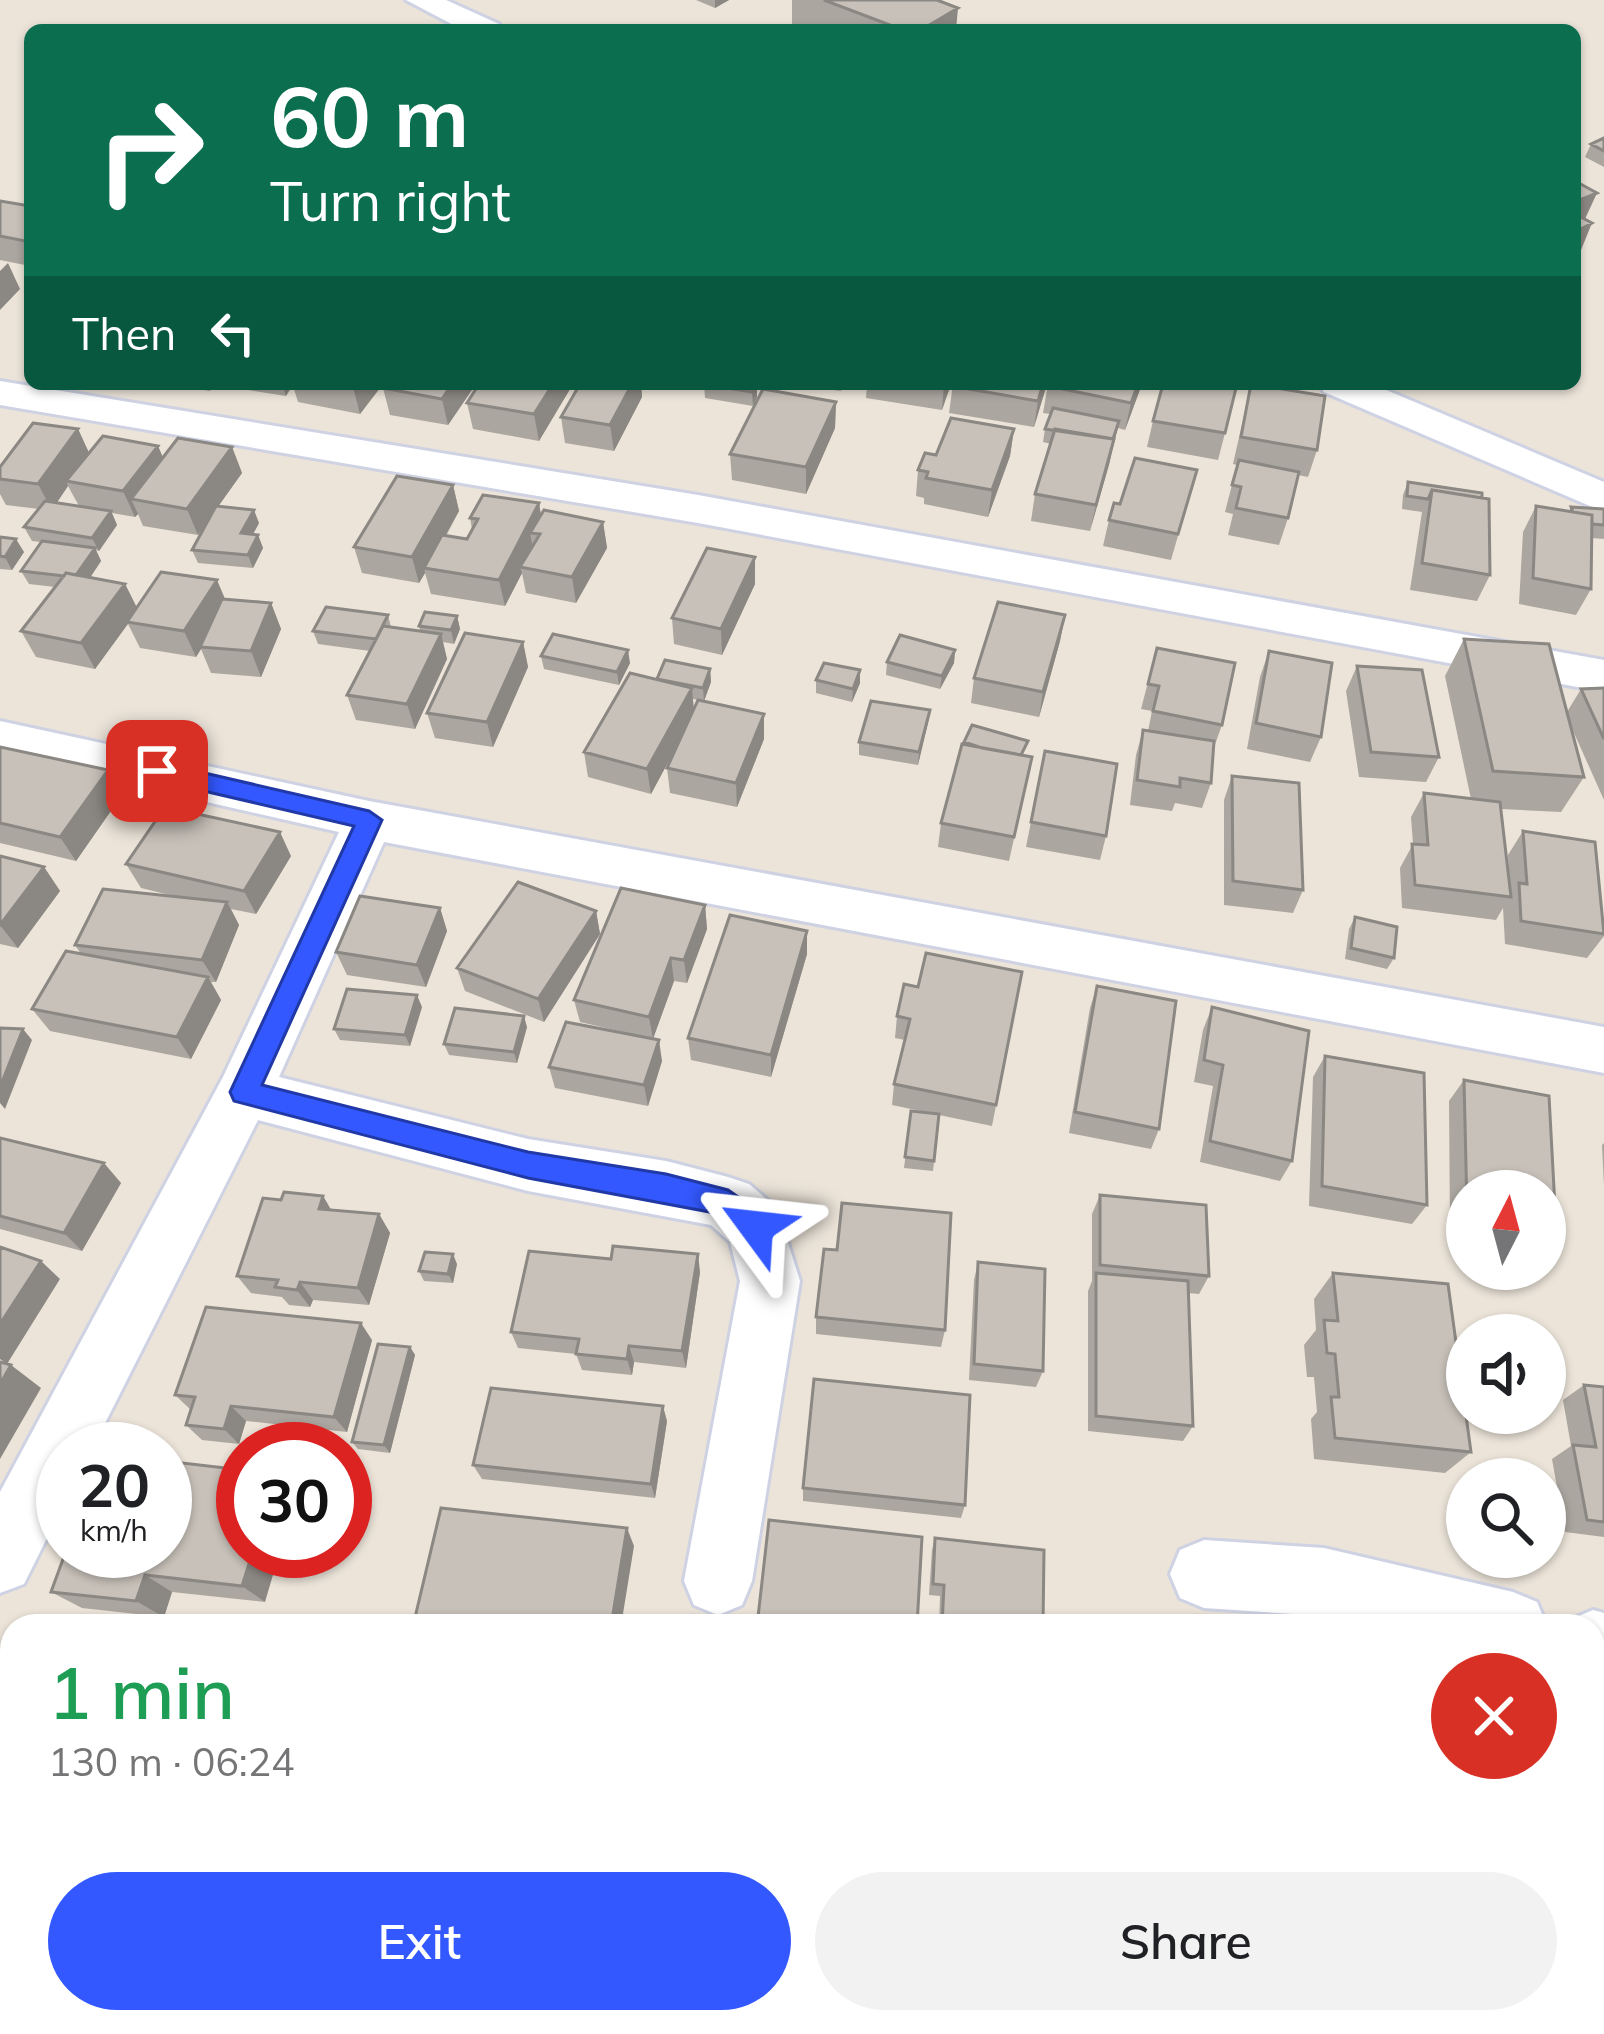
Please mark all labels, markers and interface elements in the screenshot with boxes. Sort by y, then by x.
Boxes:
text: 60 m [270,63,469,168]
icon: right [72,72,228,228]
text: Turn right [270,167,511,235]
icon: left [200,300,266,366]
text: Then [72,305,176,361]
pin [106,720,208,822]
icon: arrive [124,738,190,804]
position arrow [693,1164,819,1290]
north arrow [1446,1170,1566,1290]
map controls [1446,1170,1566,1578]
button: sound [1446,1314,1566,1434]
speed limit sign: 30 [216,1422,372,1578]
text: 20 [78,1447,150,1522]
button: search [1446,1458,1566,1578]
text: km/h [80,1511,148,1549]
text: 1 min [48,1647,235,1737]
button: close [1431,1653,1557,1779]
text: 130 m · 06:24 [48,1737,294,1786]
button: Exit [48,1872,791,2010]
button: Share [815,1872,1557,2010]

